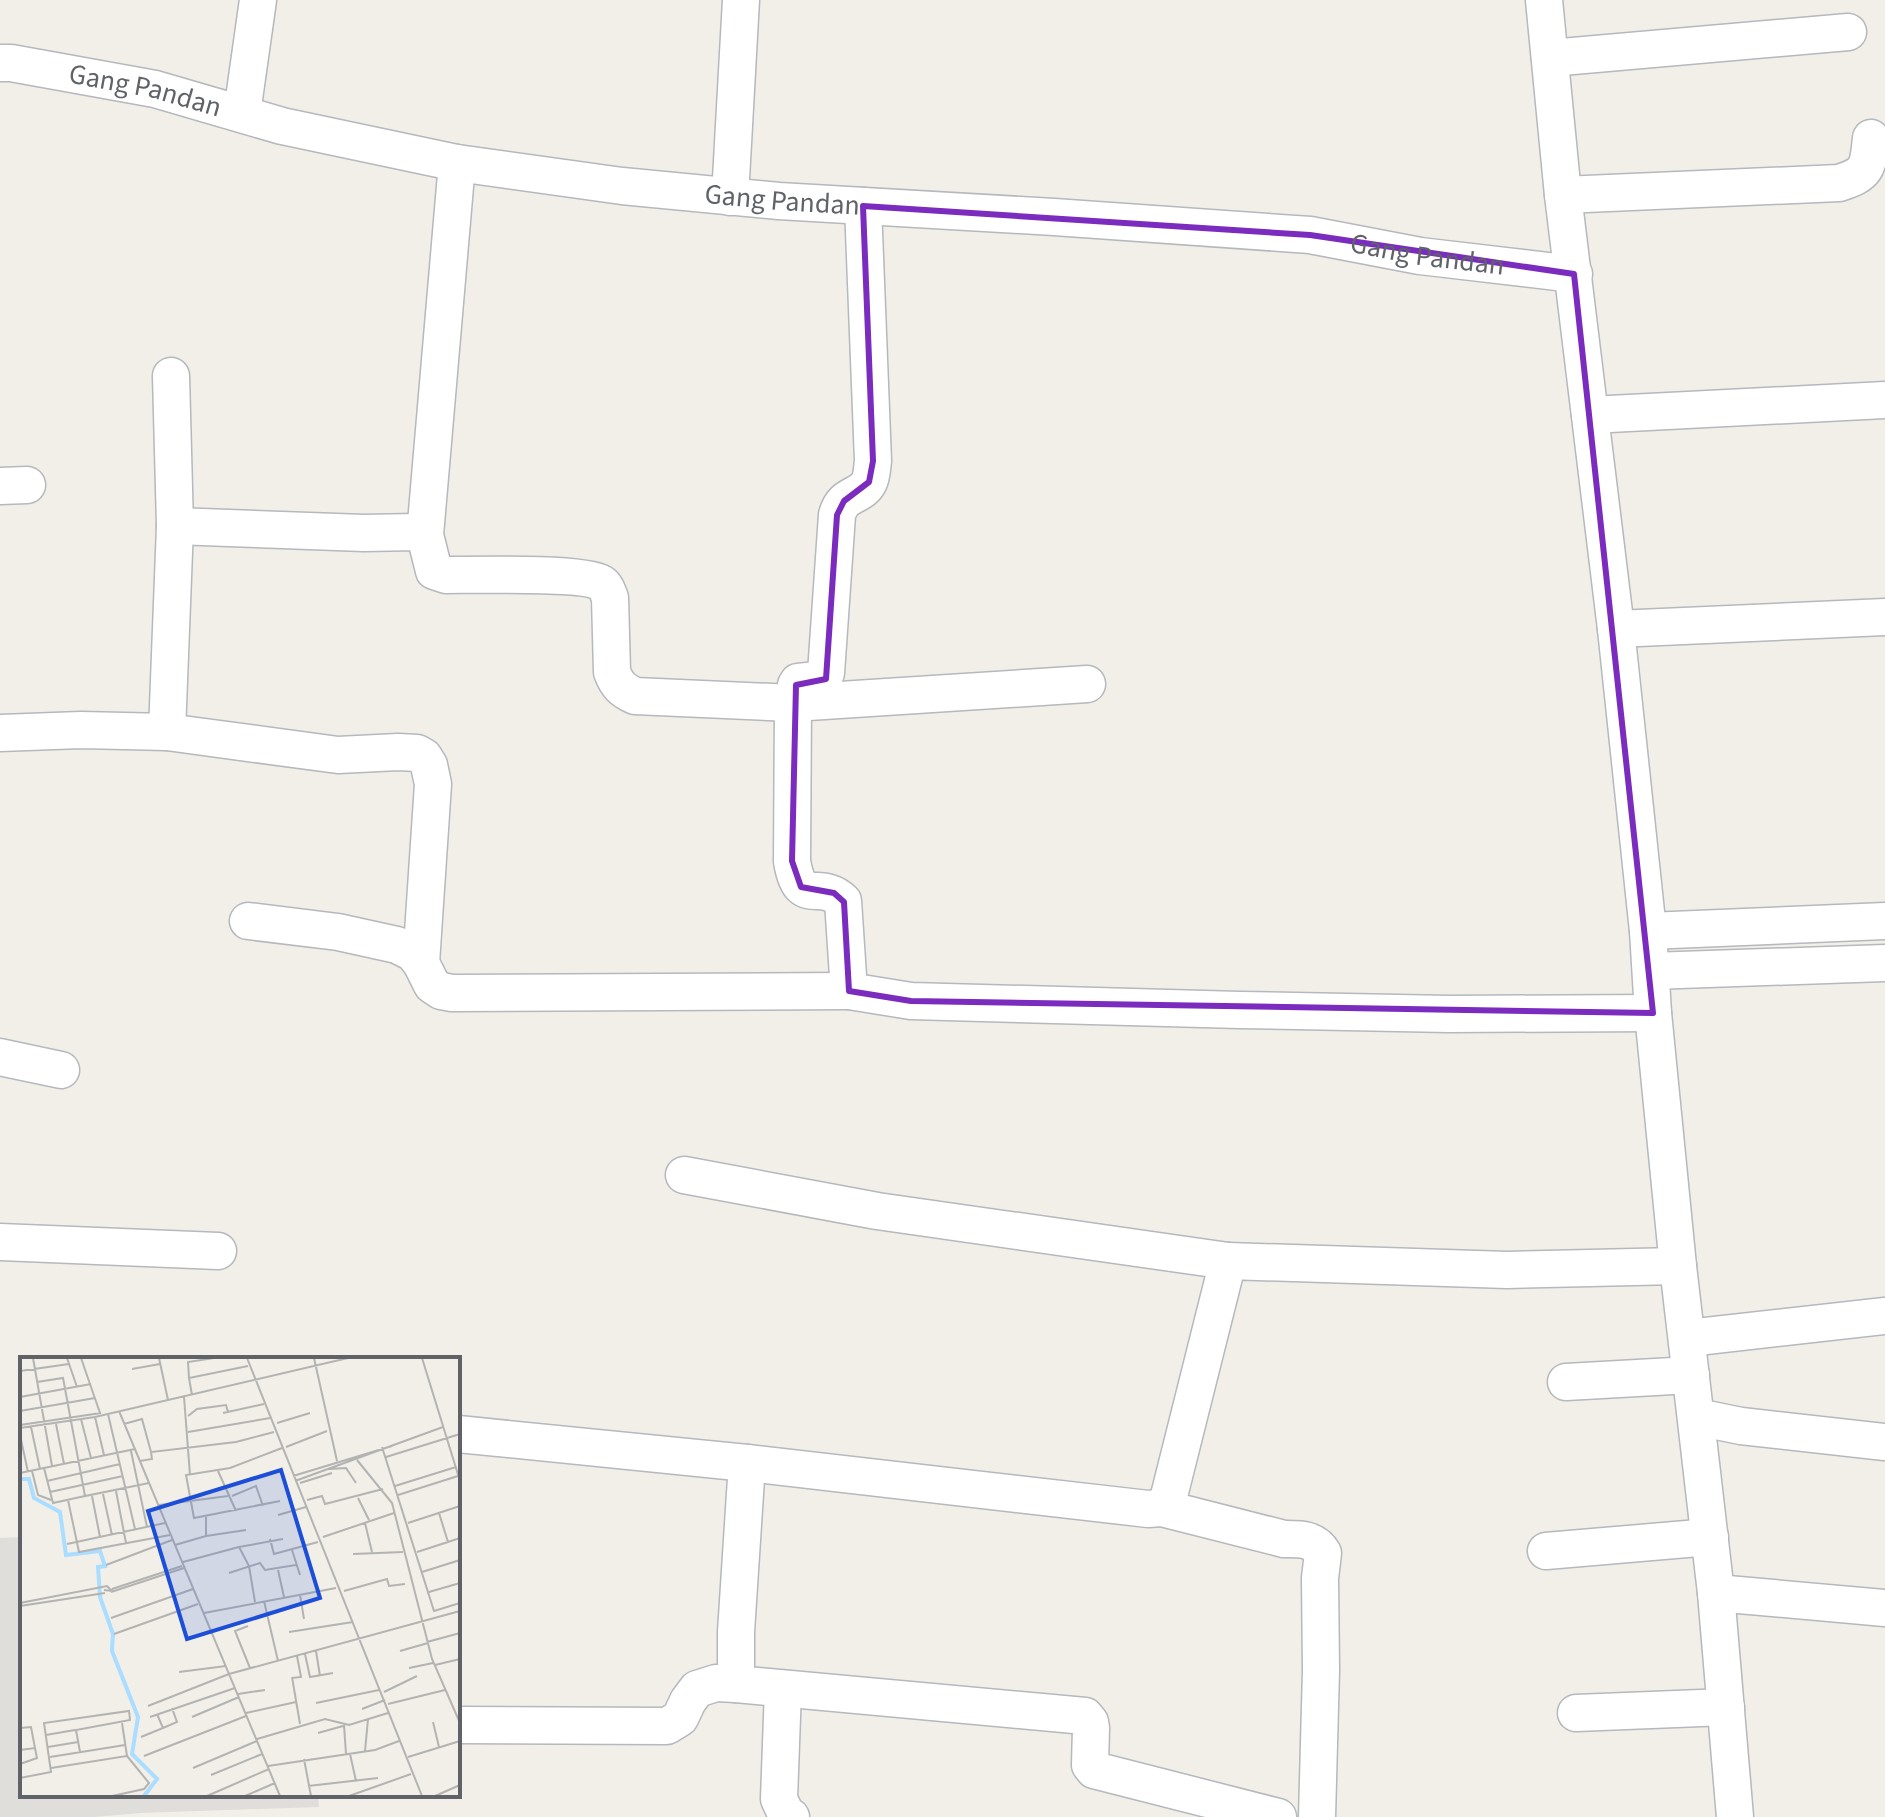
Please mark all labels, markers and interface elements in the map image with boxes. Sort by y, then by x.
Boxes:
street label: Gang Pandan [66,54,226,127]
street label: Gang Pandan [703,174,861,226]
street label: Gang Pandan [1347,223,1507,286]
inset map [20,1357,460,1797]

